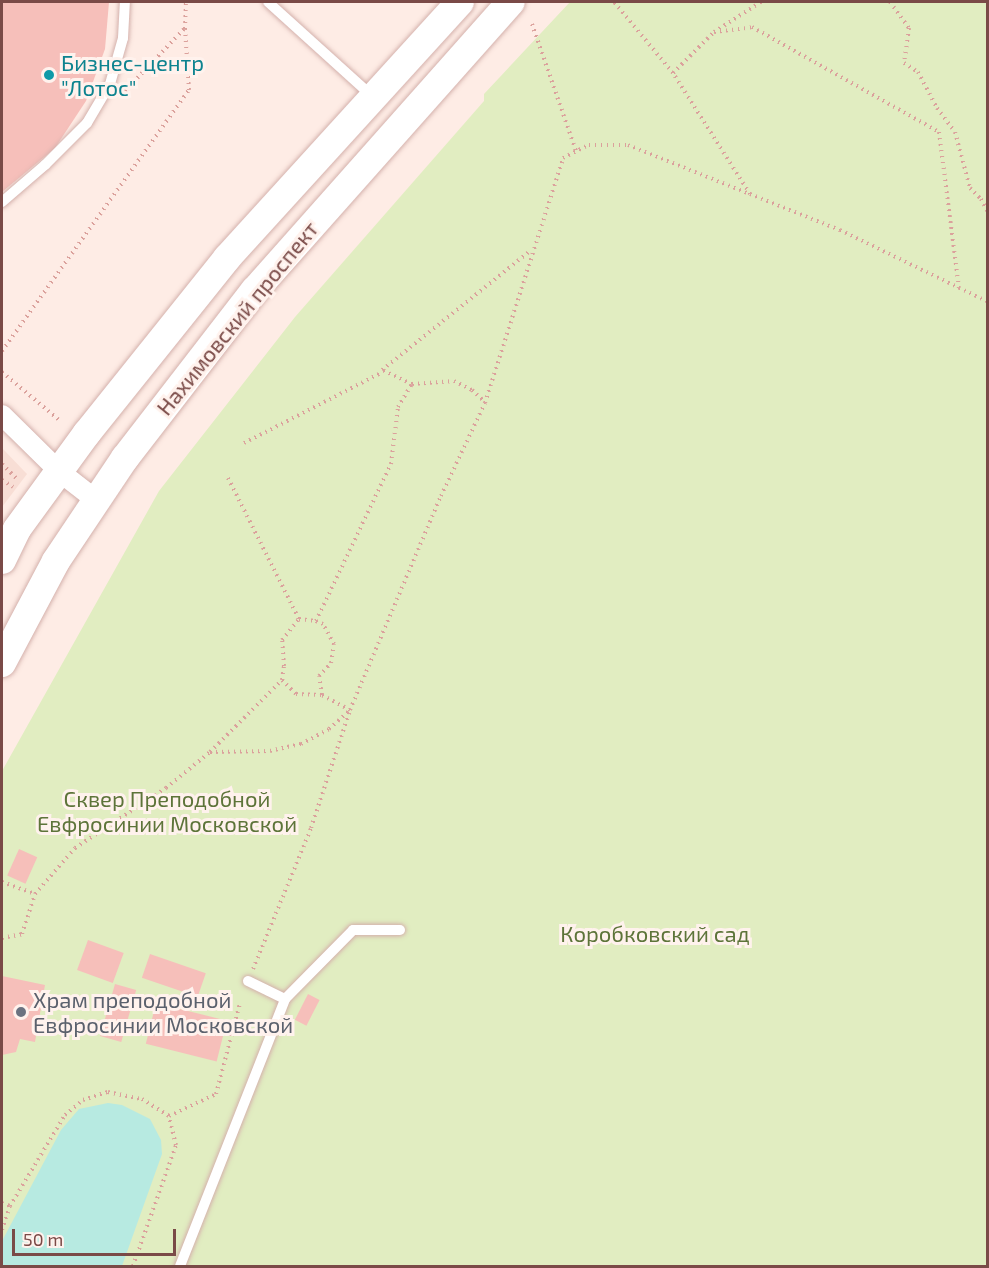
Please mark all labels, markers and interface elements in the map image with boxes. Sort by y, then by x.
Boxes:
place label: Бизнес-центр "Лотос" [61,49,204,100]
marker: Бизнес-центр "Лотос" [42,68,56,82]
street label: Нахимовский проспект [151,216,323,420]
park label: Сквер Преподобной Евфросинии Московской [37,785,297,836]
park label: Коробковский сад [560,921,750,947]
place label: Храм преподобной Евфросинии Московской [33,986,293,1038]
marker: Храм преподобной Евфросинии Московской [14,1005,28,1019]
scale bar [15,1217,178,1255]
text: 50 m [23,1228,63,1250]

